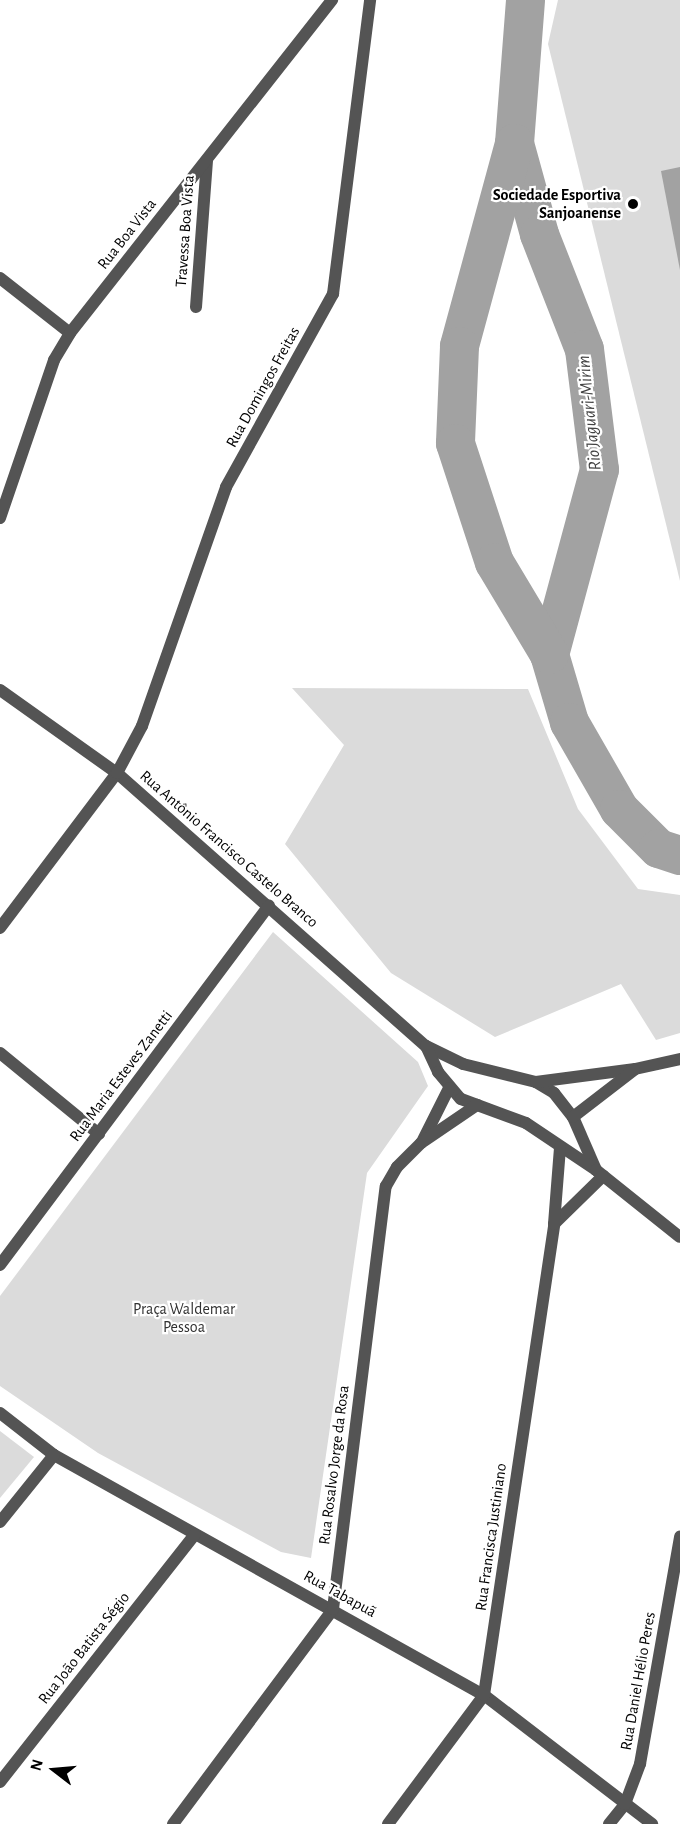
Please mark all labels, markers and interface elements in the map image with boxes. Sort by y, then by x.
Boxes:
street label: Travessa Boa Vista [172,174,198,288]
place label: Sociedade Esportiva Sanjoanense [493,185,621,223]
street label: Rua Boa Vista [93,195,161,273]
marker: Sociedade Esportiva Sanjoanense [626,197,640,211]
street label: Rua Domingos Freitas [222,323,304,451]
water label: Rio Jaguari-Mirim [573,354,607,472]
street label: Rua Antônio Francisco Castelo Branco [136,766,322,932]
street label: Rua Maria Esteves Zanetti [65,1007,177,1145]
park label: Praça Waldemar Pessoa [133,1299,235,1337]
street label: Rua Rosalvo Jorge da Rosa [315,1384,353,1546]
street label: Rua Francisca Justiniano [471,1462,511,1612]
street label: Rua Tabapuã [300,1566,380,1622]
street label: Rua João Batista Ségio [34,1588,134,1708]
street label: Rua Daniel Hélio Peres [616,1610,660,1752]
north arrow [24,1740,84,1800]
text: N [27,1757,46,1773]

